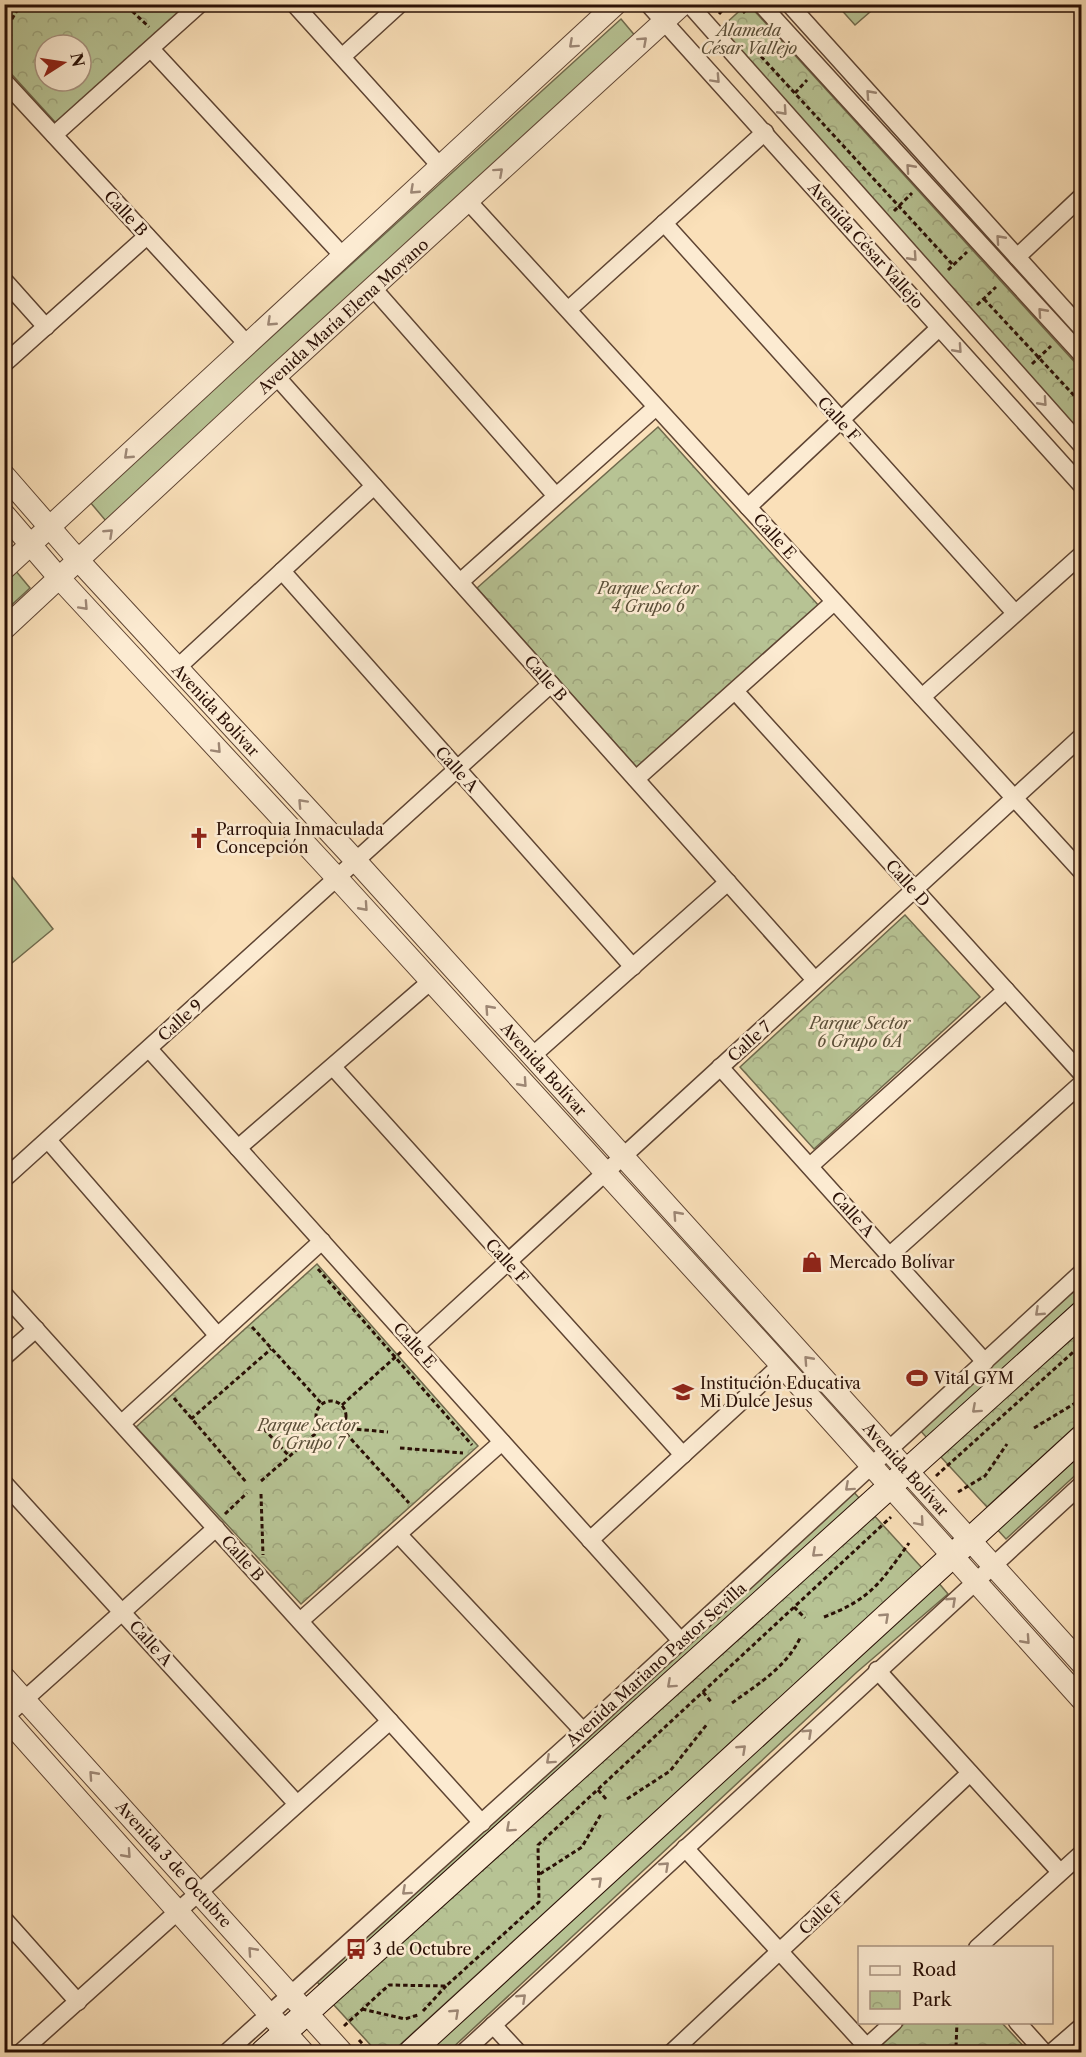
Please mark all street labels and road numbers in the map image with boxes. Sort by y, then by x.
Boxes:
street label: Avenida César Vallejo [803,177,928,313]
street label: Calle B [100,186,152,240]
street label: Avenida María Elena Moyano [253,234,433,399]
street label: Calle F [814,392,864,446]
street label: Calle E [749,509,801,563]
street label: Calle B [520,651,572,705]
street label: Avenida Bolívar [167,659,264,761]
street label: Calle A [431,742,483,797]
street label: Calle D [882,855,934,911]
street label: Calle 9 [154,995,206,1045]
street label: Calle 7 [723,1016,775,1066]
street label: Avenida Bolívar [496,1017,591,1120]
street label: Calle A [827,1187,879,1242]
street label: Calle F [482,1234,532,1288]
street label: Calle E [389,1318,441,1372]
street label: Avenida Bolívar [858,1417,953,1520]
street label: Calle B [217,1531,269,1585]
street label: Avenida Mariano Pastor Sevilla [561,1577,751,1751]
street label: Calle A [125,1616,177,1671]
street label: Avenida 3 de Octubre [111,1796,236,1931]
street label: Calle F [794,1887,848,1939]

